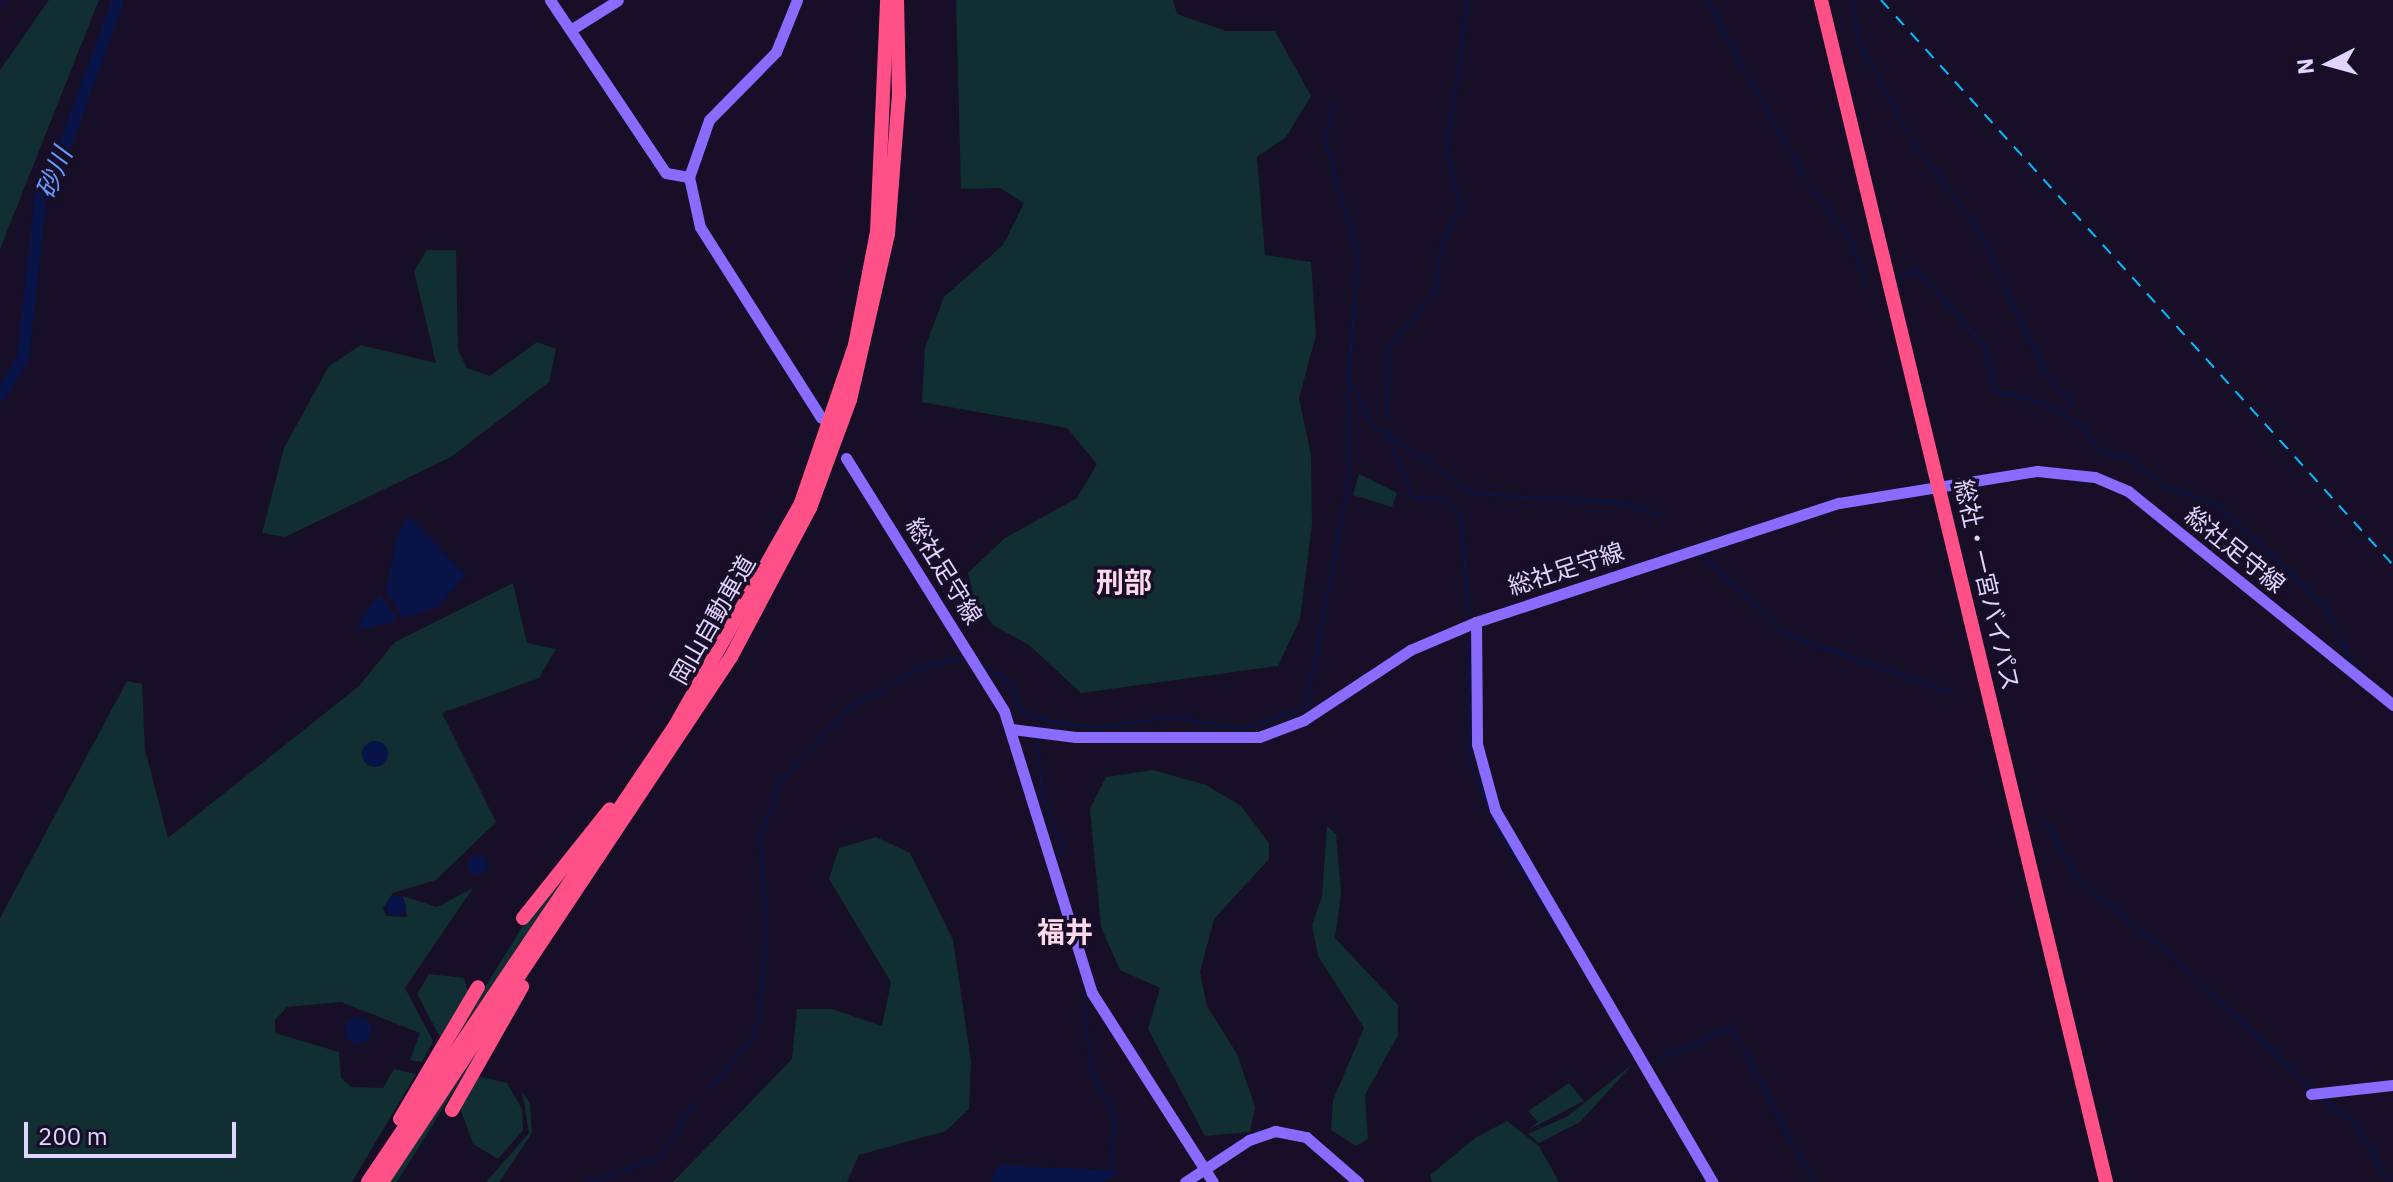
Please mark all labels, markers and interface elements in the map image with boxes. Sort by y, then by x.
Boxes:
north arrow [2289,24,2369,104]
text: N [2289,57,2320,76]
water label: 砂川 [30,143,78,203]
street label: 総社・一宮バイパス [1949,477,2025,693]
street label: 総社足守線 [2179,501,2291,599]
street label: 総社足守線 [900,512,988,630]
street label: 総社足守線 [1504,537,1628,601]
street label: 岡山自動車道 [665,550,761,690]
district label: 刑部 [1096,565,1152,599]
district label: 福井 [1037,915,1093,949]
scale bar [28,1106,240,1156]
text: 200 m [38,1120,108,1152]

